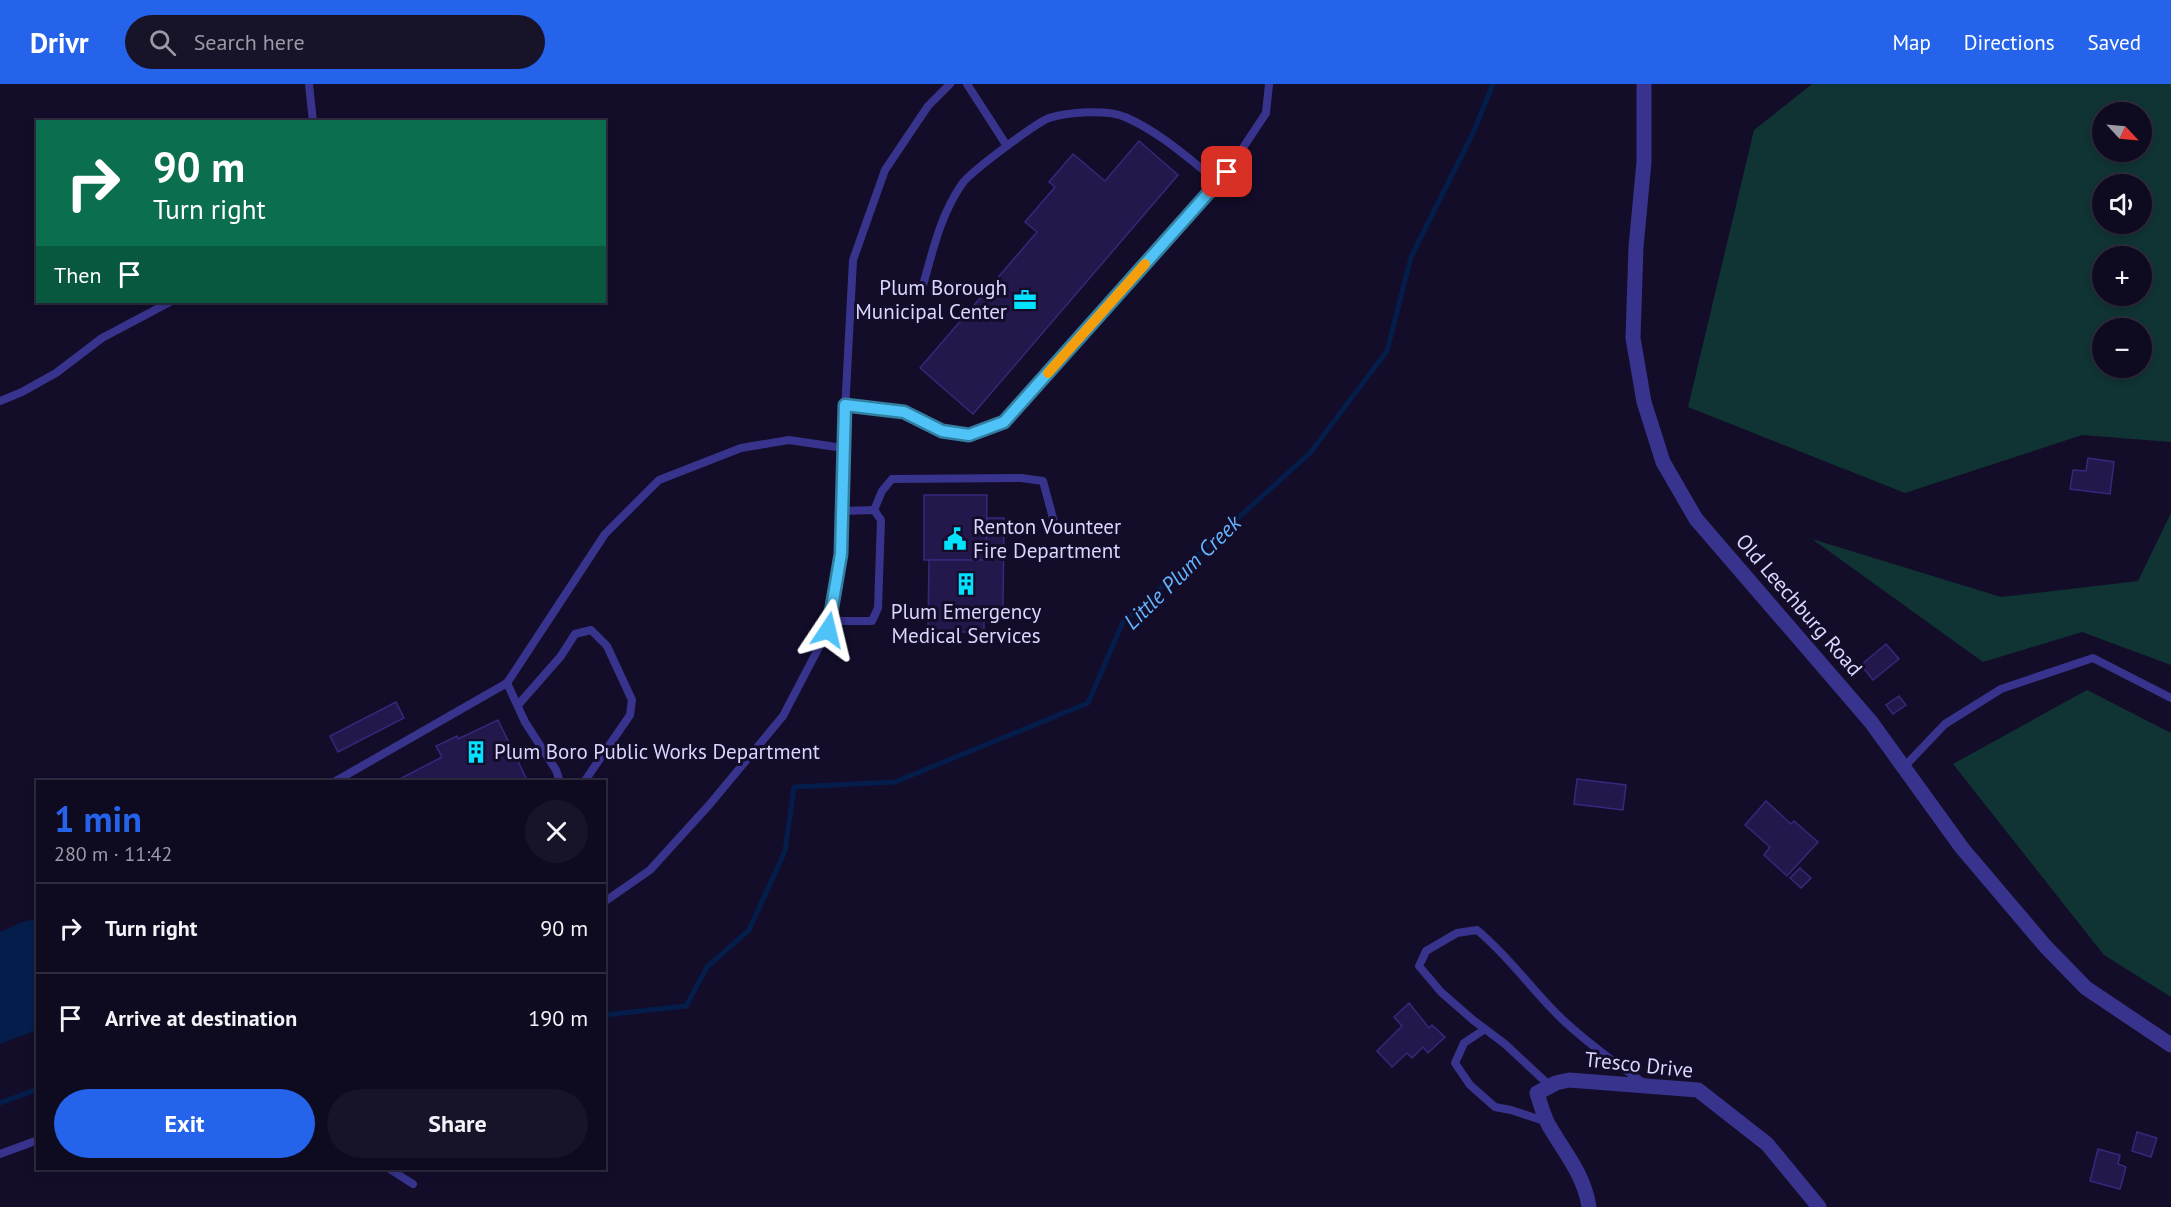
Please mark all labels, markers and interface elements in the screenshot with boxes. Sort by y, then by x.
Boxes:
search box [125,15,545,69]
text: Drivr [30,24,89,61]
icon: search [146,26,179,59]
text: Search here [194,28,305,56]
text: Map [1892,29,1931,56]
text: Directions [1964,29,2055,56]
text: Saved [2088,29,2141,56]
north arrow [2092,102,2152,162]
map controls [2092,102,2152,378]
text: 90 m [153,139,245,194]
icon: right [54,144,132,222]
pin [1201,146,1252,197]
icon: arrive [1210,155,1243,188]
button: sound [2092,174,2152,234]
text: Turn right [153,192,266,226]
button: + [2092,246,2152,306]
icon: arrive [113,258,146,291]
text: Then [54,261,101,289]
place label: Plum Borough Municipal Center [855,274,1007,325]
office icon: Plum Borough Municipal Center [1012,287,1038,313]
button: − [2092,318,2152,378]
water label: Little Plum Creek [1117,508,1247,635]
place label: Renton Vounteer Fire Department [973,513,1121,564]
public building icon: Renton Vounteer Fire Department [942,526,968,552]
street label: Old Leechburg Road [1730,528,1869,681]
building icon: Plum Emergency Medical Services [953,571,979,597]
position arrow [796,598,860,662]
place label: Plum Emergency Medical Services [891,598,1041,649]
place label: Plum Boro Public Works Department [494,738,820,765]
building icon: Plum Boro Public Works Department [463,739,489,765]
text: 1 min [54,795,142,842]
button: close [525,800,588,863]
text: 280 m · 11:42 [54,841,172,867]
icon: right [54,912,87,945]
text: Turn right [105,914,197,942]
text: 90 m [540,914,588,942]
icon: arrive [54,1002,87,1035]
text: Arrive at destination [105,1004,297,1032]
text: 190 m [528,1004,588,1032]
street label: Tresco Drive [1583,1045,1695,1084]
button: Exit [54,1089,315,1158]
button: Share [327,1089,588,1158]

